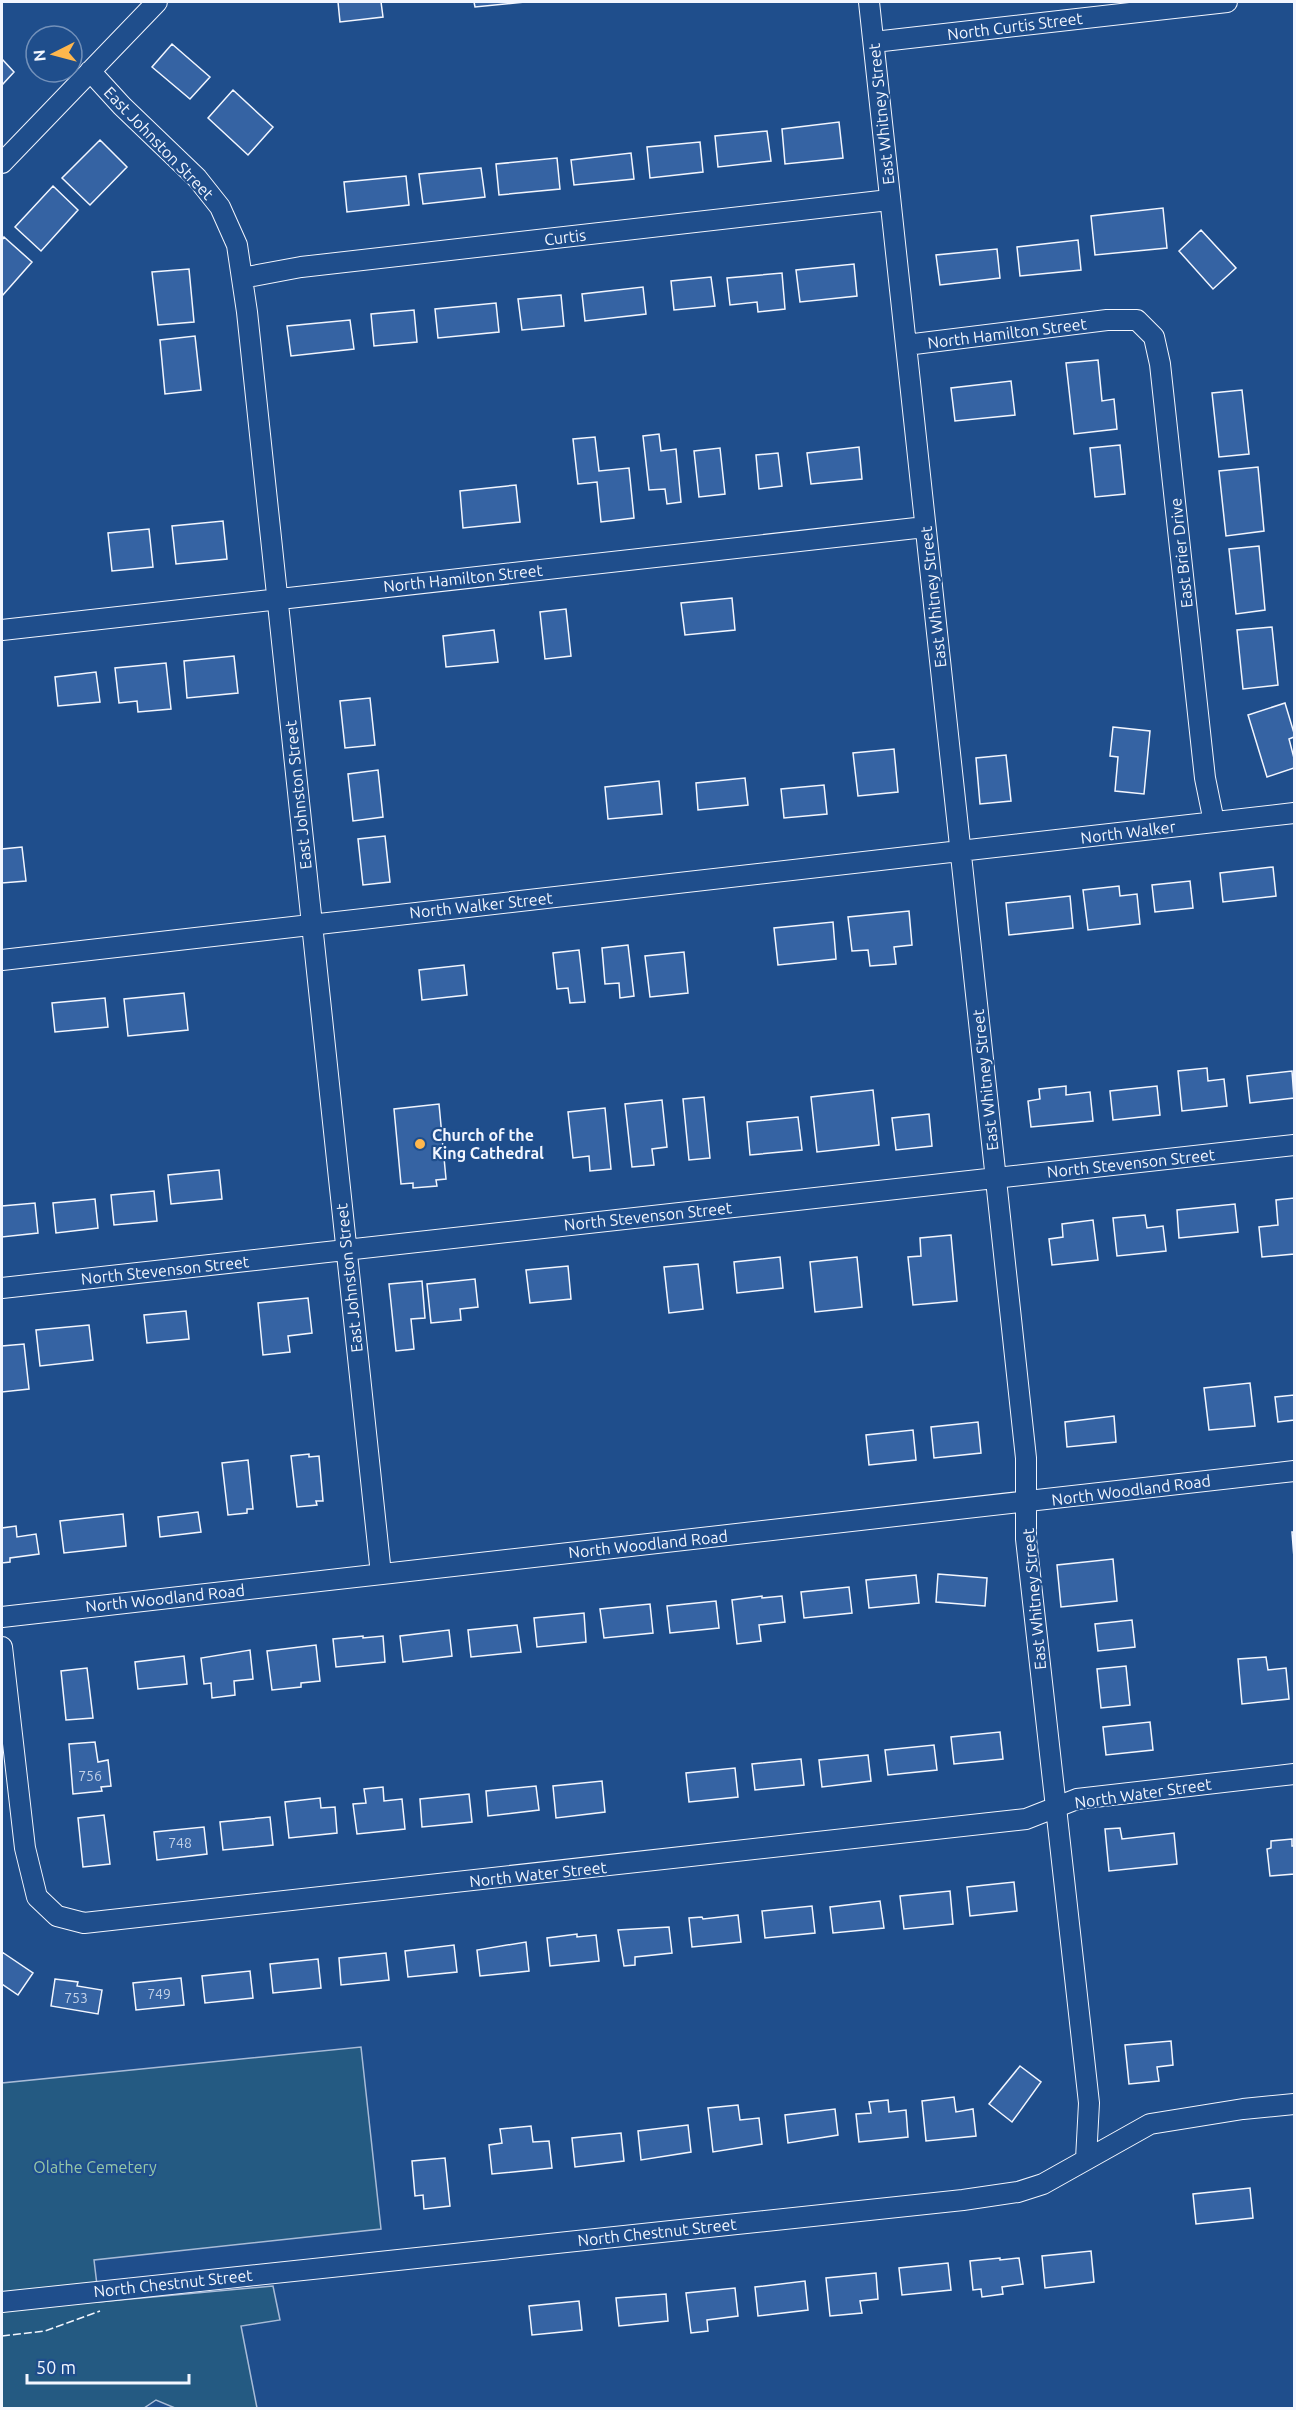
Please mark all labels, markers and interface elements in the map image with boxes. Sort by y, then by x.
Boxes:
street label: North Curtis Street [946,9,1084,43]
north arrow [24,24,84,84]
street label: East Whitney Street [865,42,897,186]
text: N [30,49,49,62]
street label: East Johnston Street [101,83,218,204]
street label: Curtis [543,226,587,248]
street label: North Hamilton Street [926,314,1088,352]
street label: East Brier Drive [1166,497,1196,609]
street label: East Whitney Street [917,525,949,669]
street label: North Hamilton Street [382,561,544,595]
street label: East Johnston Street [281,719,315,870]
street label: North Walker [1079,817,1177,847]
street label: North Walker Street [409,888,554,921]
street label: East Whitney Street [969,1008,1001,1152]
place label: Church of the King Cathedral [432,1126,544,1162]
marker: Church of the King Cathedral [413,1137,427,1151]
street label: North Stevenson Street [1046,1145,1217,1181]
street label: North Stevenson Street [563,1198,734,1234]
street label: East Johnston Street [332,1202,366,1353]
street label: North Stevenson Street [80,1252,251,1288]
street label: North Woodland Road [1050,1471,1212,1509]
street label: North Woodland Road [567,1527,729,1561]
street label: East Whitney Street [1019,1527,1049,1671]
street label: North Woodland Road [84,1581,246,1615]
house number: 756 [78,1768,102,1784]
street label: North Water Street [1073,1774,1213,1812]
house number: 748 [168,1835,192,1851]
street label: North Water Street [468,1858,608,1890]
house number: 749 [147,1986,171,2002]
house number: 753 [64,1990,88,2006]
park label: Olathe Cemetery [33,2158,157,2176]
street label: North Chestnut Street [577,2215,738,2249]
street label: North Chestnut Street [93,2266,254,2300]
scale bar [27,2347,189,2385]
text: 50 m [36,2357,76,2377]

